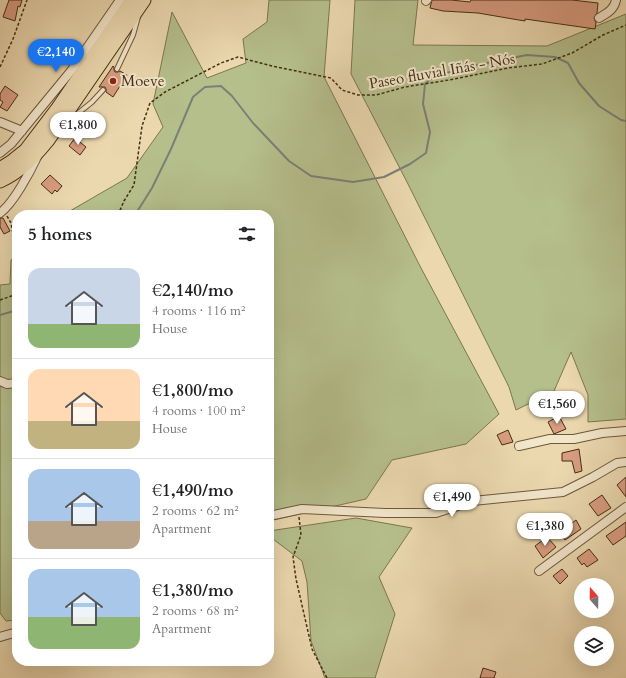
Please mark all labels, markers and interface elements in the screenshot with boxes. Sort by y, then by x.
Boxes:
pin: €2,140 [23,39,89,73]
text: €2,140 [37,43,75,61]
street label: Paseo fluvial Iñás - Nós [367,48,517,94]
place label: Moeve [121,71,165,91]
marker: Moeve [108,76,118,86]
pin: €1,800 [45,112,111,146]
text: €1,800 [59,116,97,134]
text: 5 homes [28,223,92,246]
icon: filters [236,223,258,245]
text: €2,140/mo [152,279,234,302]
icon: home [60,284,108,332]
text: 4 rooms · 116 m² [152,302,245,320]
text: House [152,320,187,338]
text: €1,800/mo [152,379,234,402]
icon: home [60,385,108,433]
pin: €1,560 [524,391,590,425]
text: €1,560 [538,395,576,413]
text: 4 rooms · 100 m² [152,402,245,420]
text: House [152,420,187,438]
text: €1,490/mo [152,479,234,502]
pin: €1,490 [419,484,485,518]
icon: home [60,485,108,533]
text: €1,490 [433,488,471,506]
text: 2 rooms · 62 m² [152,502,239,520]
pin: €1,380 [512,513,578,547]
text: €1,380 [526,517,564,535]
text: Apartment [152,520,211,538]
north arrow [574,578,614,618]
map controls [574,578,614,666]
text: €1,380/mo [152,579,234,602]
icon: home [60,585,108,633]
text: 2 rooms · 68 m² [152,602,239,620]
text: Apartment [152,620,211,638]
button: layers [574,626,614,666]

